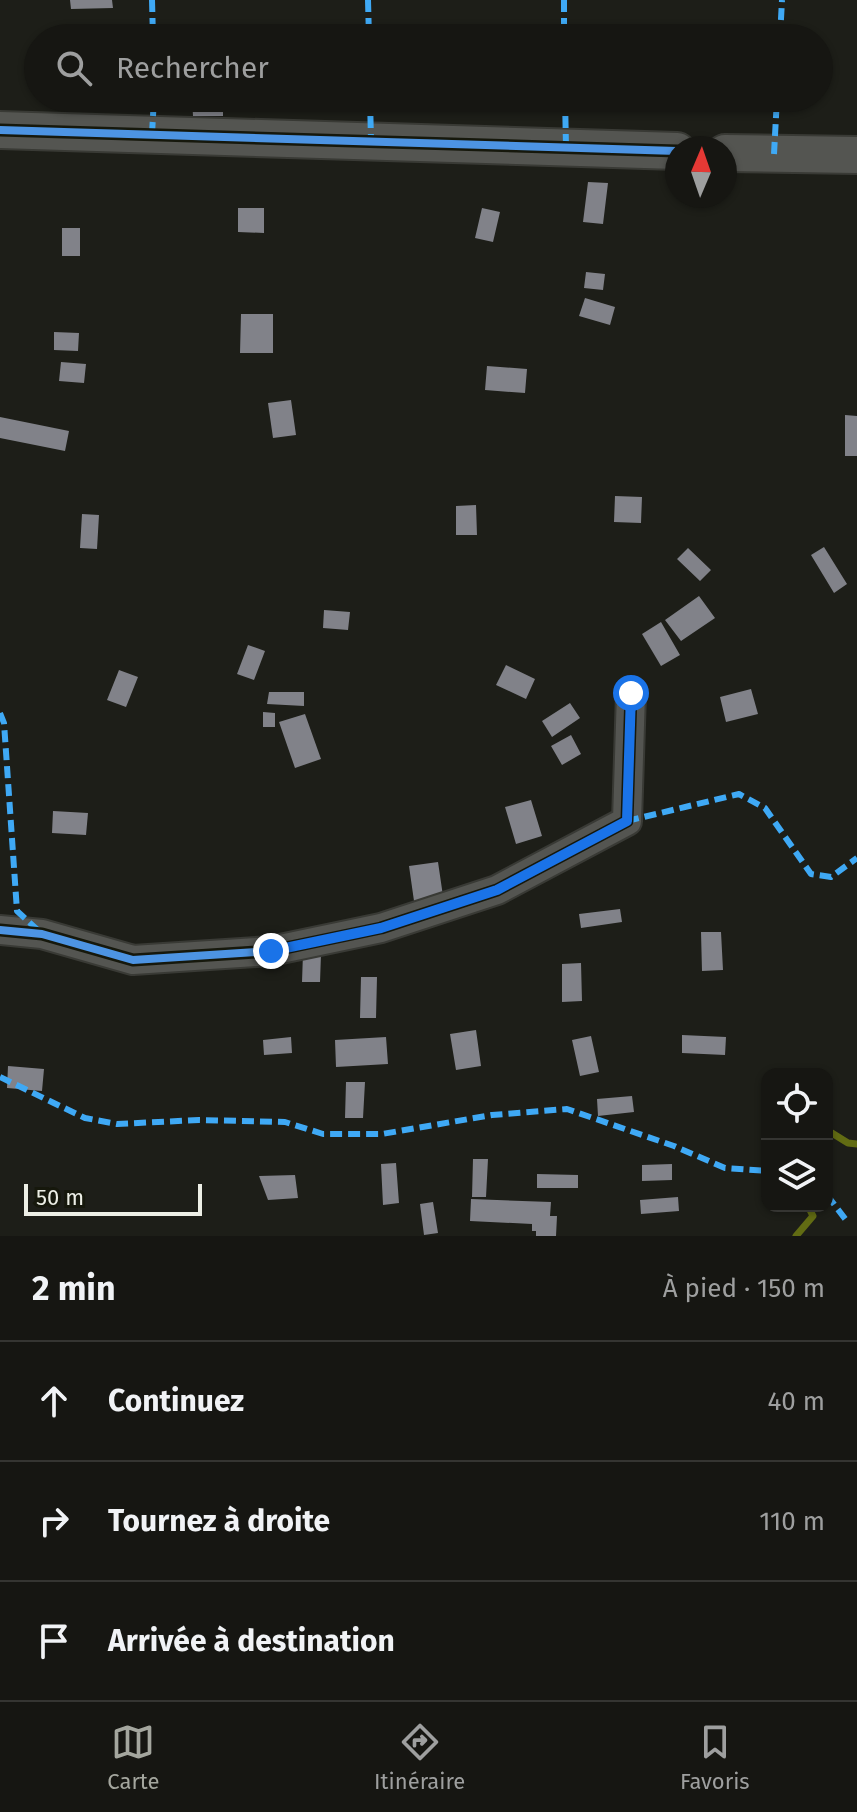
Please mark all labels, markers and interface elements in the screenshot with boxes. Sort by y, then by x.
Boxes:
search box [24,24,833,112]
icon: search [52,46,96,90]
text: Rechercher [116,50,269,86]
north arrow [665,136,737,208]
route start [613,675,649,711]
route end [253,933,289,969]
map controls [761,1068,833,1212]
button: locate [761,1068,833,1140]
button: layers [761,1140,833,1212]
scale bar [24,1180,202,1216]
text: 50 m [36,1184,84,1211]
text: 2 min [32,1268,116,1309]
text: À pied · 150 m [663,1273,825,1304]
icon: ahead [32,1379,76,1423]
text: Continuez [108,1383,244,1419]
text: 40 m [767,1386,825,1417]
icon: right [32,1499,76,1543]
text: Tournez à droite [108,1503,330,1539]
text: 110 m [759,1506,825,1537]
icon: arrive [32,1619,76,1663]
text: Arrivée à destination [108,1623,395,1659]
tab: Carte [107,1720,159,1795]
tab: Itinéraire [374,1720,465,1795]
tab: Favoris [680,1720,750,1795]

